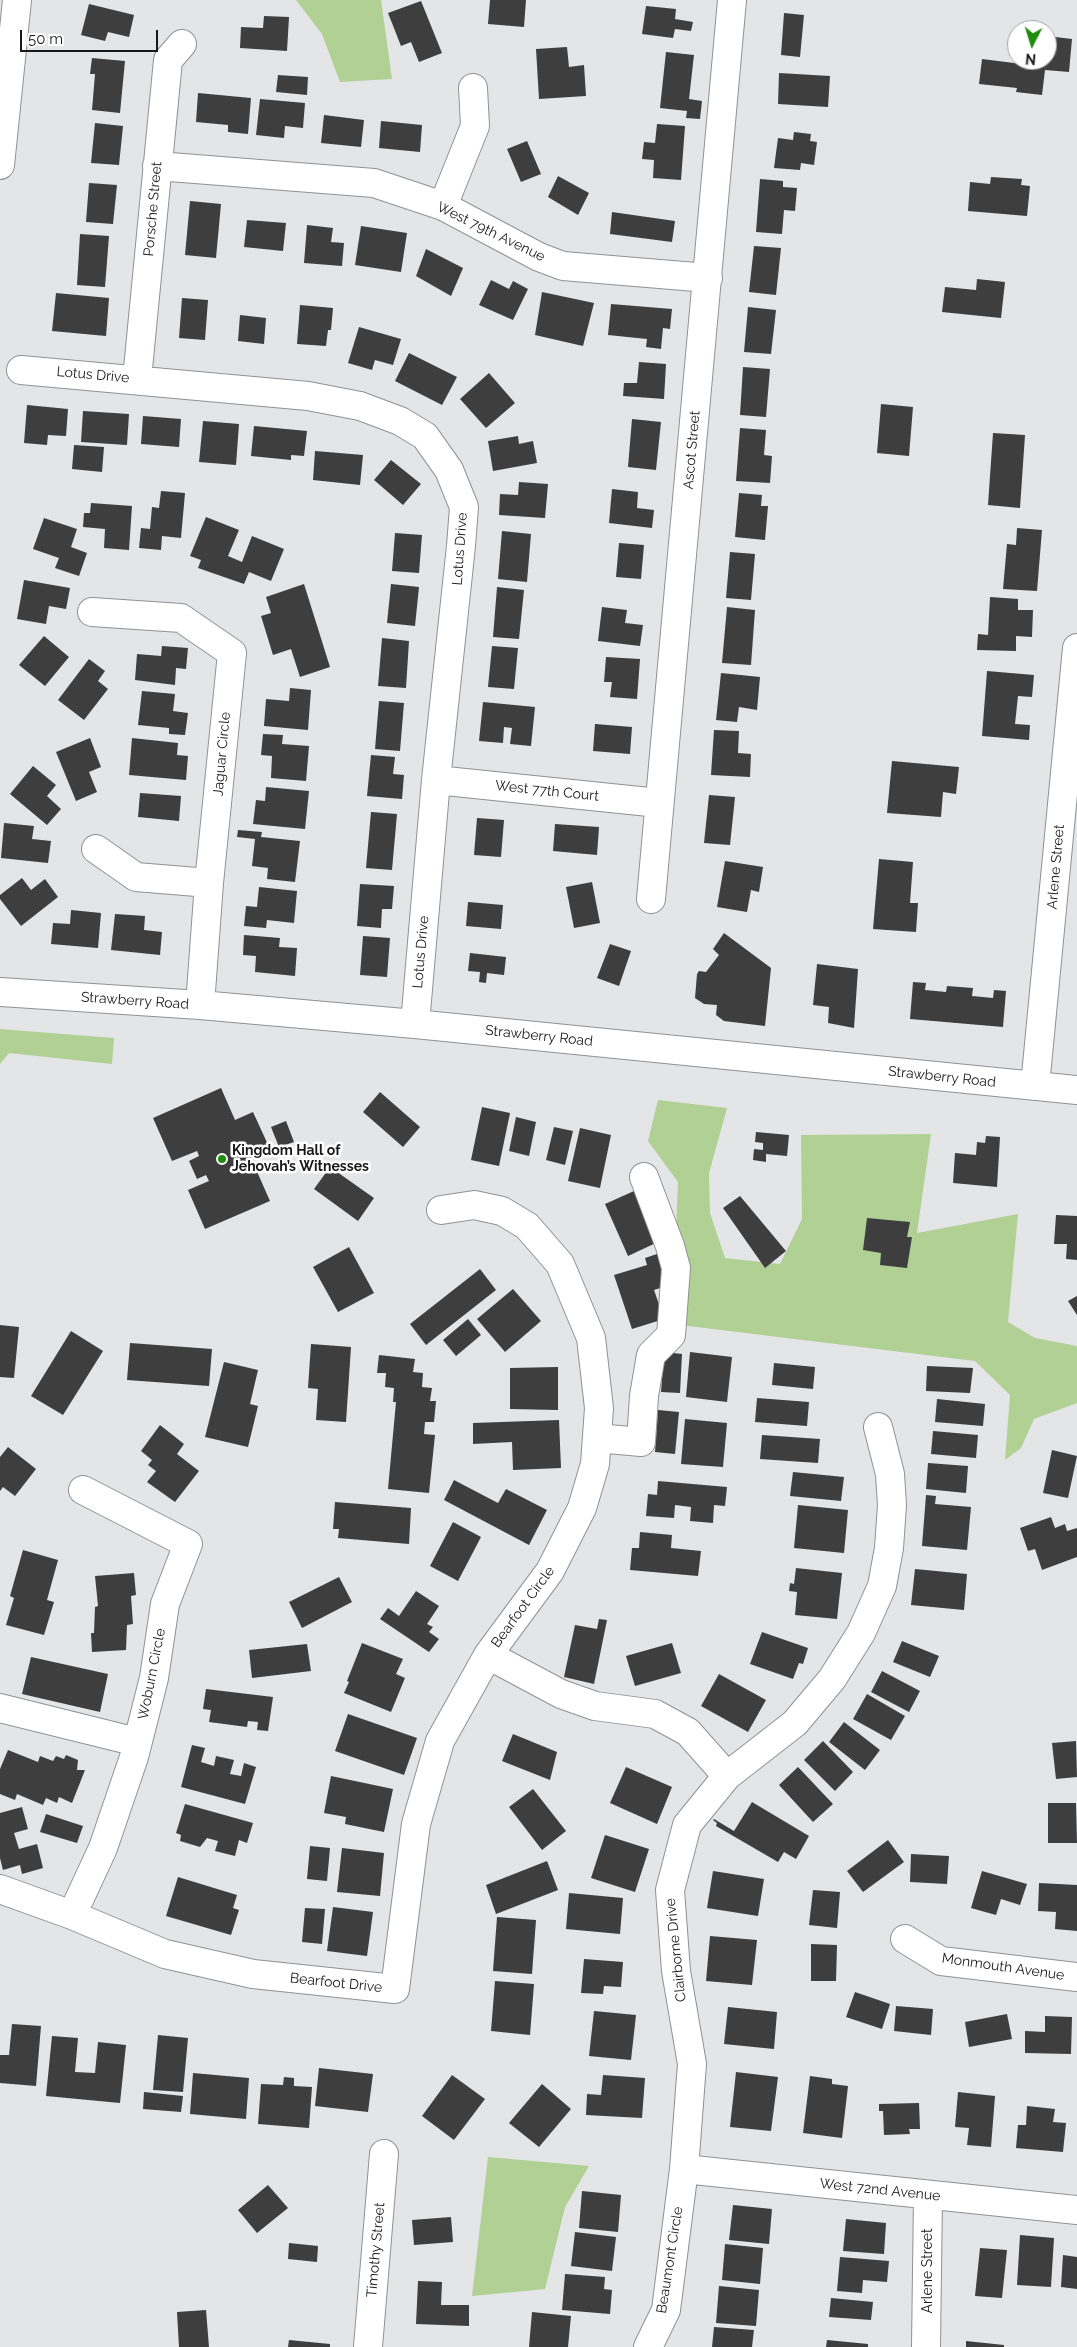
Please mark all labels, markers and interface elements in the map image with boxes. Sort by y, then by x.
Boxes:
scale bar [22,20,160,52]
north arrow [1007,20,1057,70]
text: 50 m [28,30,63,48]
text: N [1025,51,1037,67]
street label: Porsche Street [140,161,166,257]
street label: West 79th Avenue [434,199,548,265]
street label: Lotus Drive [56,363,130,387]
street label: Ascot Street [680,410,704,490]
street label: Lotus Drive [449,512,471,586]
street label: Jaguar Circle [210,711,234,797]
street label: West 77th Court [494,777,600,805]
street label: Arlene Street [1044,824,1068,910]
street label: Lotus Drive [409,915,433,989]
street label: Strawberry Road [80,989,190,1013]
street label: Strawberry Road [484,1022,594,1050]
street label: Strawberry Road [887,1063,997,1091]
place label: Kingdom Hall of Jehovah’s Witnesses [232,1143,369,1176]
marker: Kingdom Hall of Jehovah’s Witnesses [216,1153,228,1165]
street label: Bearfoot Circle [488,1563,558,1651]
street label: Woburn Circle [135,1627,169,1721]
street label: Clairborne Drive [662,1897,690,2003]
street label: Monmouth Avenue [941,1950,1065,1984]
street label: Bearfoot Drive [289,1970,383,1996]
street label: West 72nd Avenue [819,2175,941,2205]
street label: Timothy Street [363,2202,389,2298]
street label: Beaumont Circle [653,2205,687,2315]
street label: Arlene Street [920,2228,936,2314]

